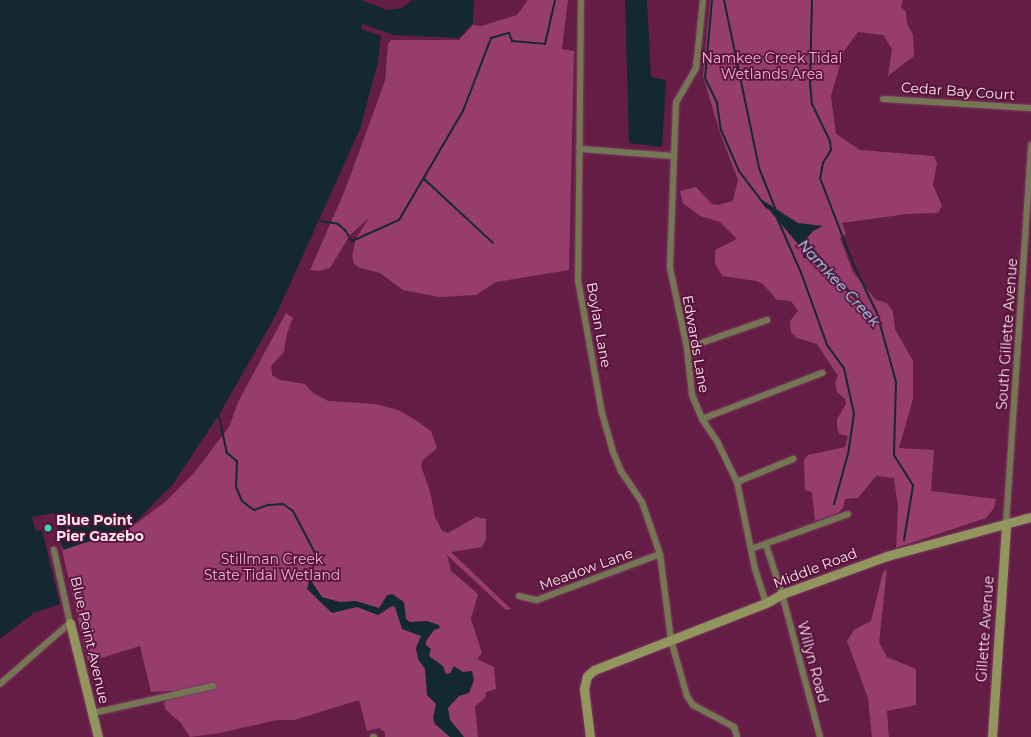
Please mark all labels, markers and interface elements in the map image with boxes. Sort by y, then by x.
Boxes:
park label: Namkee Creek Tidal Wetlands Area [702,50,842,82]
street label: Cedar Bay Court [900,79,1016,103]
water label: Namkee Creek [794,236,884,330]
street label: South Gillette Avenue [993,258,1021,410]
street label: Boylan Lane [583,281,615,369]
street label: Edwards Lane [679,294,713,394]
place label: Blue Point Pier Gazebo [56,512,144,544]
marker: Blue Point Pier Gazebo [43,523,53,533]
street label: Meadow Lane [537,544,635,594]
street label: Middle Road [771,544,859,592]
park label: Stillman Creek State Tidal Wetland [204,551,340,584]
street label: Blue Point Avenue [67,575,113,705]
street label: Gillette Avenue [973,575,997,683]
street label: Willyn Road [794,619,832,705]

